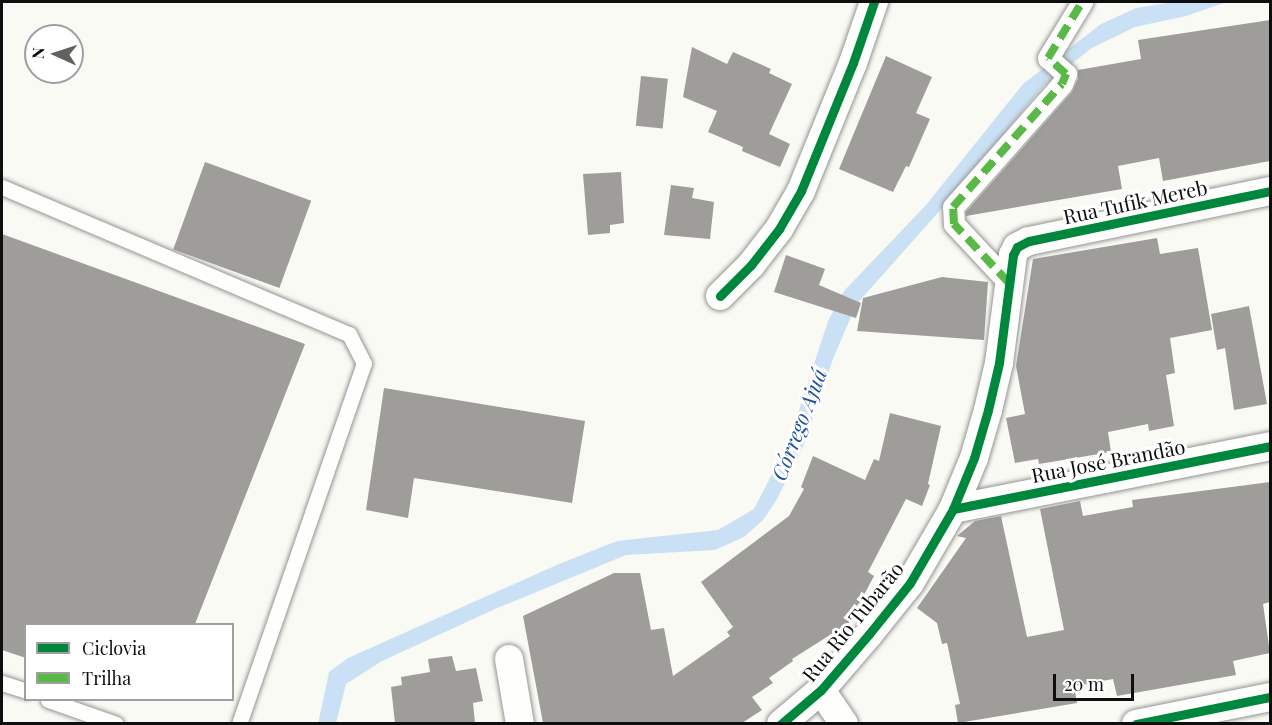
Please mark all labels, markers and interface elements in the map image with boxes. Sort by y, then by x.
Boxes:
north arrow [24,24,84,84]
text: N [27,47,48,59]
street label: Rua Tufik Mereb [1060,174,1210,228]
water label: Córrego Ajuá [765,365,831,483]
street label: Rua José Brandão [1029,433,1187,487]
street label: Rua Rio Tubarão [796,556,908,686]
legend [24,623,234,701]
text: Ciclovia [82,636,146,660]
scale bar [1056,662,1137,700]
text: Trilha [82,666,131,690]
text: 20 m [1064,672,1104,696]

